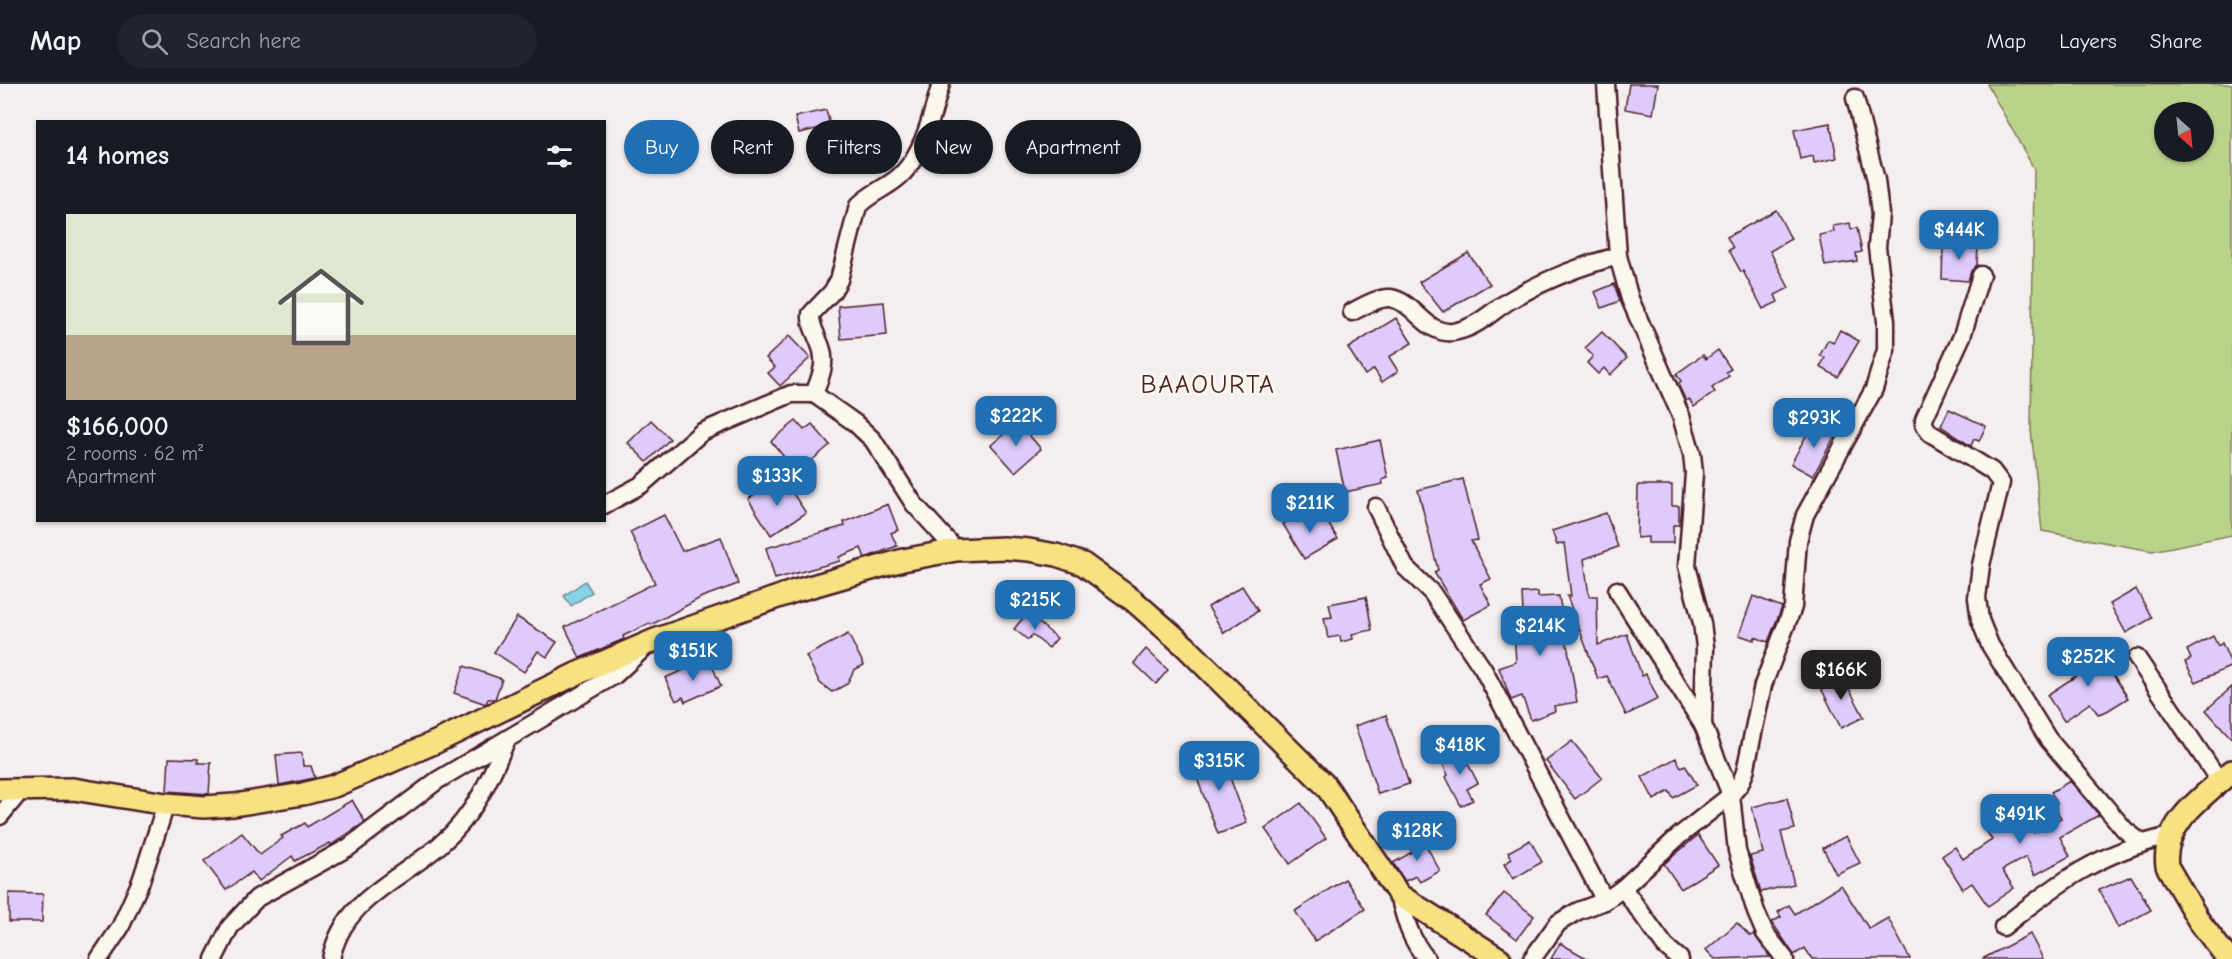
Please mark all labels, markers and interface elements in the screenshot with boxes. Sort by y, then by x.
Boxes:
search box [117,14,537,68]
text: Map [30,25,81,57]
icon: search [138,25,171,58]
text: Search here [186,28,301,54]
text: Map [1987,29,2026,53]
text: Layers [2059,29,2117,53]
text: Share [2150,29,2202,53]
north arrow [2154,102,2214,162]
map controls [2154,102,2214,162]
chip: Buy [624,120,699,174]
chip: Rent [711,120,794,174]
chip: Filters [806,120,902,174]
chip: New [914,120,993,174]
chip: Apartment [1005,120,1141,174]
icon: filters [543,140,576,173]
text: 14 homes [66,141,169,171]
pin: $444K [1917,210,2001,261]
text: $444K [1933,218,1985,241]
icon: home [267,253,375,361]
district label: BAAOURTA [1141,370,1275,400]
pin: $222K [974,396,1058,447]
pin: $293K [1772,398,1856,449]
text: $222K [989,404,1043,427]
text: $293K [1787,406,1841,429]
text: $166,000 [66,412,169,442]
text: 2 rooms · 62 m² [66,442,203,465]
pin: $133K [735,456,819,507]
text: $133K [752,464,802,487]
text: Apartment [66,465,156,488]
pin: $211K [1268,483,1352,534]
text: $211K [1286,491,1334,514]
pin: $215K [993,580,1077,631]
text: $215K [1009,588,1061,611]
pin: $214K [1498,606,1582,657]
text: $214K [1515,614,1565,637]
pin: $151K [651,631,735,682]
pin: $252K [2046,637,2130,688]
text: $151K [668,639,718,662]
text: $252K [2061,645,2115,668]
pin: $166K [1799,650,1883,701]
text: $166K [1815,658,1867,681]
pin: $418K [1418,725,1502,776]
text: $418K [1435,733,1485,756]
pin: $315K [1177,741,1261,792]
text: $315K [1193,749,1245,772]
pin: $491K [1978,794,2062,845]
text: $491K [1995,802,2046,825]
pin: $128K [1375,811,1459,862]
text: $128K [1391,819,1443,842]

